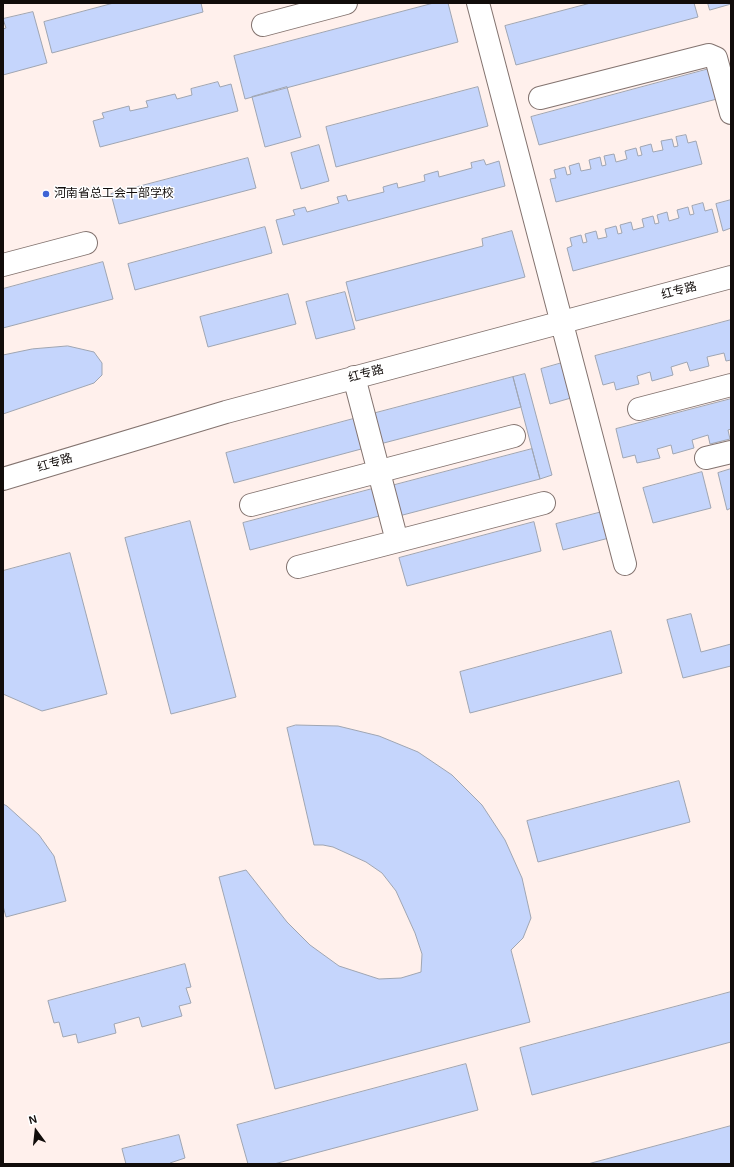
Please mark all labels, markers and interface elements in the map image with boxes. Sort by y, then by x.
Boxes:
place label: 河南省总工会干部学校 [54,187,174,201]
marker: 河南省总工会干部学校 [41,189,51,199]
street label: 红专路 [660,279,698,303]
street label: 红专路 [347,362,385,386]
street label: 红专路 [36,451,74,475]
north arrow [16,1111,56,1151]
text: N [27,1113,38,1126]

